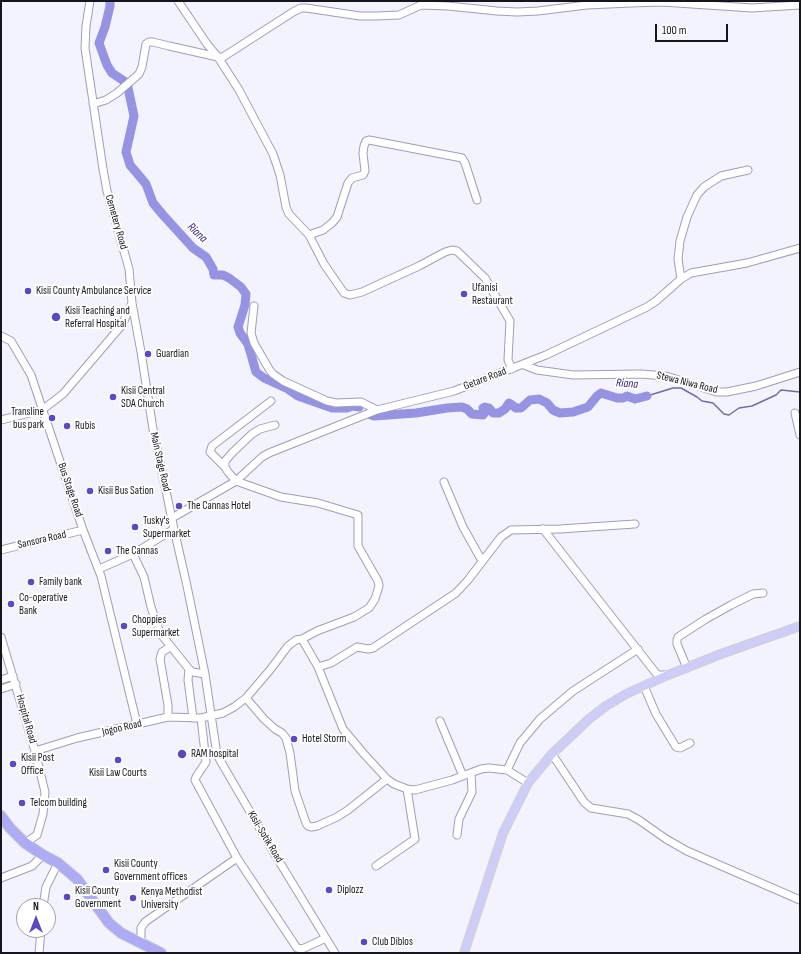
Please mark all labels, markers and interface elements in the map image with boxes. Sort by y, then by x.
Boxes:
scale bar [657,16,730,42]
text: 100 m [662,23,687,38]
street label: Cemetery Road [102,193,130,251]
water label: Riana [184,220,210,246]
place label: Ufanisi Restaurant [472,281,513,307]
place label: Kisii County Ambulance Service [36,284,152,298]
marker: Kisii County Ambulance Service [23,286,33,296]
marker: Ufanisi Restaurant [459,289,469,299]
place label: Kisii Teaching and Referral Hospital [65,304,130,330]
marker: Kisii Teaching and Referral Hospital [50,311,62,323]
place label: Guardian [156,347,189,361]
marker: Guardian [143,349,153,359]
street label: Getare Road [462,365,508,393]
street label: Stewa Niwa Road [655,369,719,397]
water label: Riana [615,376,639,392]
place label: Kisii Central SDA Church [121,384,165,410]
marker: Kisii Central SDA Church [108,392,118,402]
place label: Transline bus park [11,405,44,431]
marker: Transline bus park [47,413,57,423]
place label: Rubis [75,419,95,433]
marker: Rubis [62,421,72,431]
street label: Main Stage Road [147,431,173,493]
street label: Bus Stage Road [55,461,85,519]
place label: Kisii Bus Sation [98,484,154,498]
marker: Kisii Bus Sation [85,486,95,496]
place label: The Cannas Hotel [187,499,251,513]
marker: The Cannas Hotel [174,501,184,511]
place label: Tusky's Supermarket [143,514,191,540]
marker: Tusky's Supermarket [130,522,140,532]
street label: Sansora Road [16,528,68,552]
place label: The Cannas [116,544,158,558]
marker: The Cannas [103,546,113,556]
place label: Family bank [39,575,82,589]
marker: Family bank [26,577,36,587]
place label: Co-operative Bank [19,591,68,617]
marker: Co-operative Bank [6,599,16,609]
place label: Choppies Supermarket [132,613,180,639]
marker: Choppies Supermarket [119,621,129,631]
street label: Hospital Road [13,693,39,745]
street label: Jogoo Road [101,717,143,739]
place label: Hotel Storm [302,732,346,746]
marker: Hotel Storm [289,734,299,744]
place label: RAM hospital [191,747,238,761]
marker: RAM hospital [176,748,188,760]
place label: Kisii Post Office [21,751,54,777]
marker: Kisii Law Courts [113,755,123,765]
marker: Kisii Post Office [8,759,18,769]
place label: Kisii Law Courts [89,766,147,780]
place label: Telcom building [30,796,87,810]
marker: Telcom building [17,798,27,808]
street label: Kisii-Sotik Road [244,809,286,865]
place label: Kisii County Government offices [114,857,187,883]
marker: Kisii County Government offices [101,865,111,875]
place label: Diplozz [337,883,363,897]
place label: Kisii County Government [75,884,121,910]
place label: Kenya Methodist University [141,885,202,911]
marker: Diplozz [324,885,334,895]
marker: Kisii County Government [62,892,72,902]
marker: Kenya Methodist University [128,893,138,903]
north arrow [16,898,56,938]
text: N [33,900,39,913]
place label: Club Diblos [372,935,413,949]
marker: Club Diblos [359,937,369,947]

